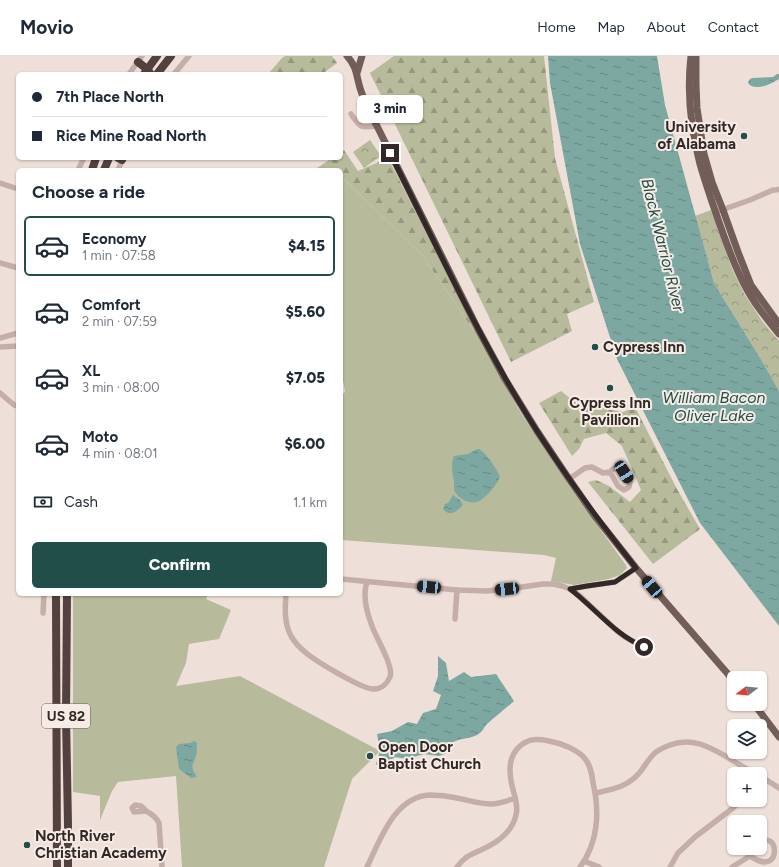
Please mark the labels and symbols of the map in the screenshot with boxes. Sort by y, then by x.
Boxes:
callout: 3 min [357,95,423,123]
place label: University of Alabama [657,118,736,153]
marker: University of Alabama [739,131,749,141]
route end [381,144,399,162]
water label: Black Warrior River [637,176,689,314]
place label: Cypress Inn [603,338,684,356]
marker: Cypress Inn [590,342,600,352]
marker: Cypress Inn Pavillion [605,383,615,393]
water label: William Bacon Oliver Lake [663,388,766,425]
place label: Cypress Inn Pavillion [569,394,651,429]
car [612,459,636,485]
car [640,574,664,600]
car [417,580,441,594]
car [494,582,520,596]
route start [635,638,653,656]
north arrow [727,671,767,711]
road number: US 82 [42,704,90,728]
place label: Open Door Baptist Church [378,738,481,773]
marker: Open Door Baptist Church [365,751,375,761]
place label: North River Christian Academy [35,827,167,862]
marker: North River Christian Academy [22,840,32,850]

